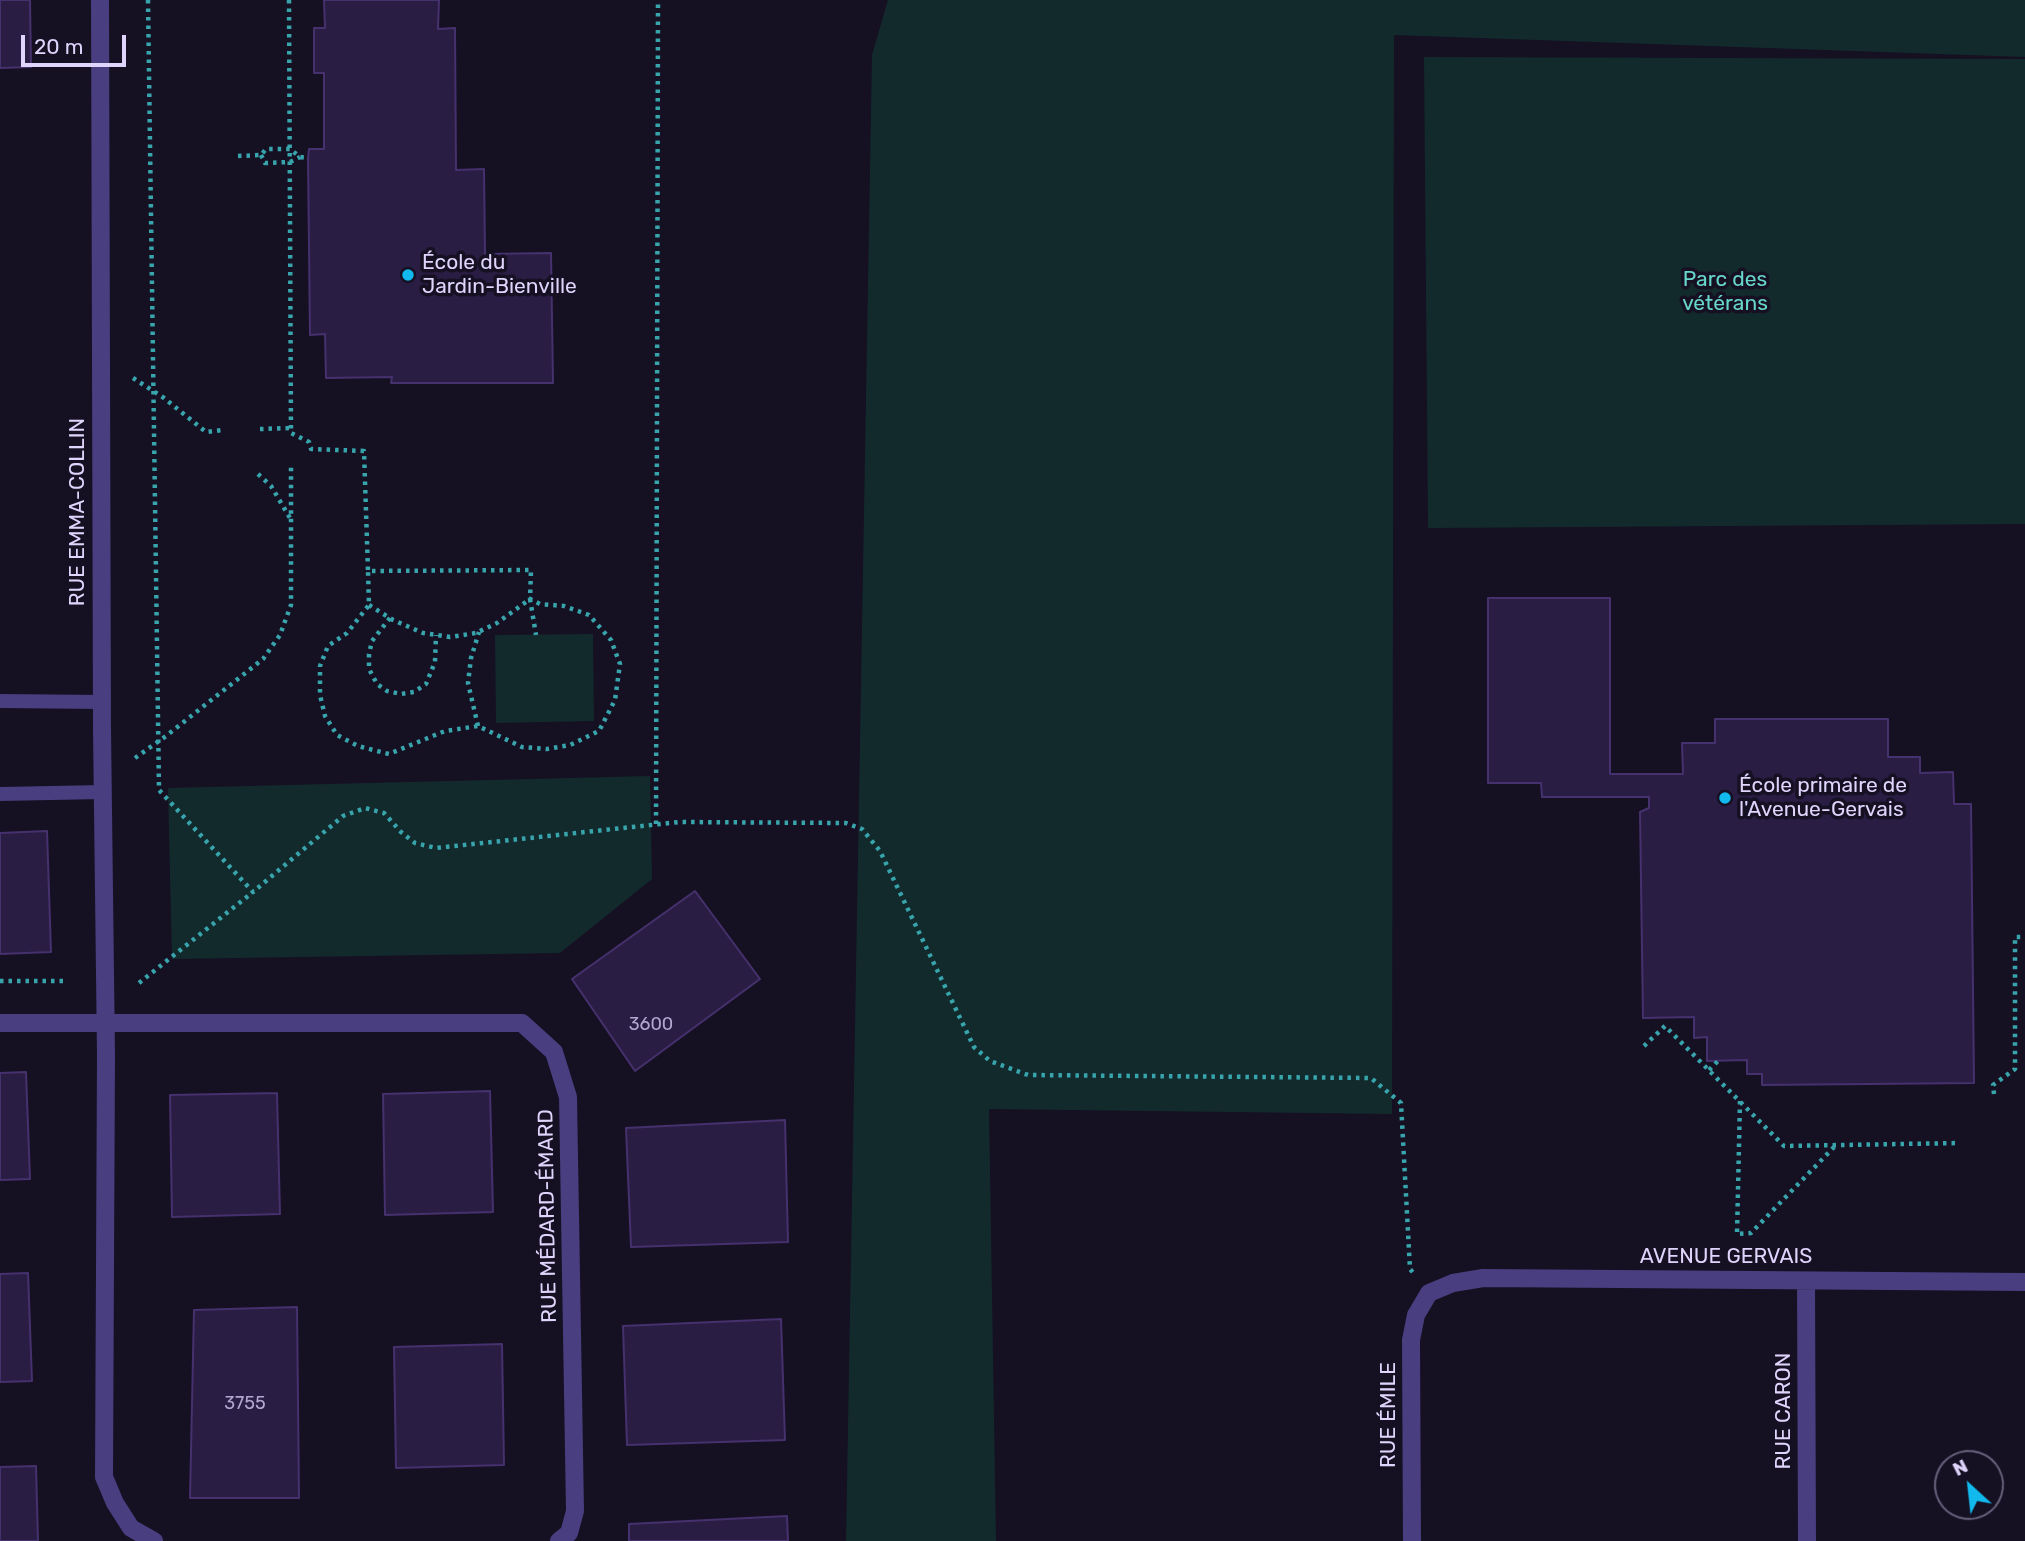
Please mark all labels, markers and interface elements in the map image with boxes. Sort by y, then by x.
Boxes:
scale bar [24,21,130,65]
text: 20 m [34,34,83,59]
place label: École du Jardin-Bienville [422,250,577,300]
marker: École du Jardin-Bienville [400,267,416,283]
park label: Parc des vétérans [1682,267,1768,317]
street label: RUE EMMA-COLLIN [65,418,91,606]
place label: École primaire de l'Avenue-Gervais [1739,773,1907,823]
marker: École primaire de l'Avenue-Gervais [1717,790,1733,806]
house number: 3600 [629,1014,673,1036]
street label: RUE MÉDARD-ÉMARD [534,1109,562,1323]
street label: AVENUE GERVAIS [1640,1244,1812,1270]
street label: RUE CARON [1771,1353,1797,1469]
street label: RUE ÉMILE [1376,1362,1402,1468]
house number: 3755 [224,1393,266,1415]
north arrow [1934,1450,2004,1520]
text: N [1949,1454,1971,1481]

